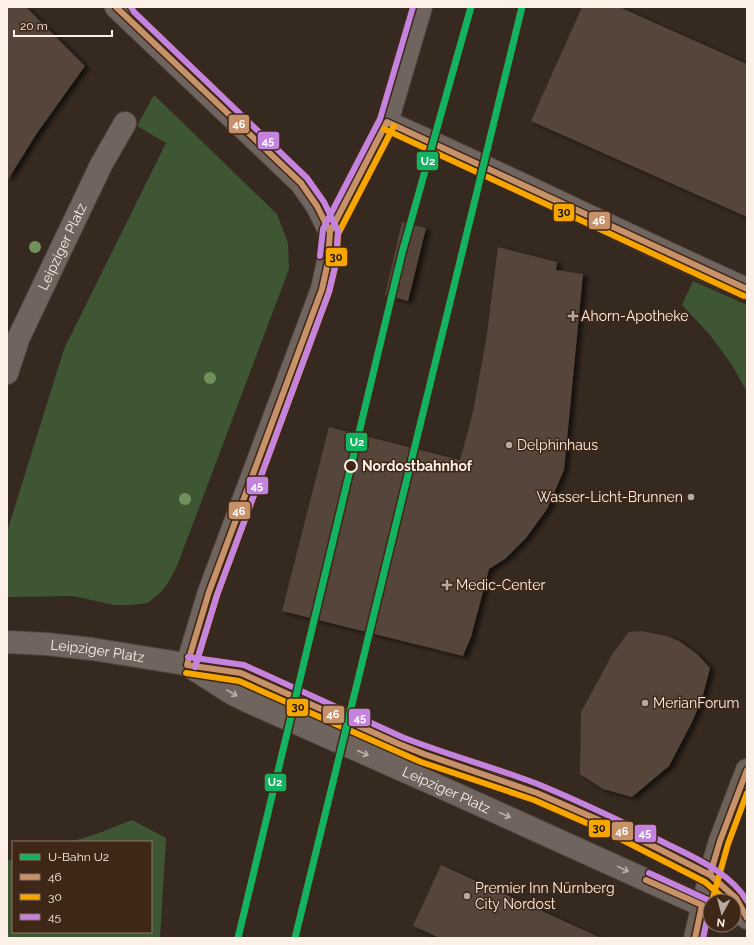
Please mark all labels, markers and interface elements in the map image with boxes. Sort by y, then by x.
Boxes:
scale bar [14,12,112,38]
text: 20 m [20,19,48,33]
line badge: 46 [228,114,250,134]
text: 46 [233,118,246,131]
line badge: 45 [257,131,280,150]
text: 45 [262,135,274,148]
line badge: U2 [416,151,439,171]
text: U2 [421,155,435,168]
street label: Leipziger Platz [35,200,90,293]
line badge: 30 [553,203,575,222]
text: 30 [558,206,571,219]
line badge: 46 [588,211,611,230]
text: 46 [593,214,606,227]
line badge: 30 [325,247,348,267]
text: 30 [330,251,343,264]
place label: Ahorn-Apotheke [581,308,689,324]
marker: Ahorn-Apotheke [568,311,578,321]
line badge: U2 [345,432,368,452]
text: U2 [350,436,364,449]
place label: Delphinhaus [517,437,598,453]
marker: Delphinhaus [504,440,514,450]
place label: Nordostbahnhof [362,458,473,474]
marker: Nordostbahnhof [344,459,358,473]
line badge: 45 [246,476,269,495]
text: 45 [251,480,263,493]
place label: Wasser-Licht-Brunnen [537,489,683,505]
marker: Wasser-Licht-Brunnen [686,492,696,502]
line badge: 46 [228,501,251,520]
text: 46 [233,505,246,518]
place label: Medic-Center [456,577,545,593]
marker: Medic-Center [441,579,453,591]
street label: Leipziger Platz [50,637,146,665]
one-way arrow [226,689,238,697]
place label: MerianForum [653,695,739,711]
line badge: 30 [286,698,309,717]
marker: MerianForum [640,698,650,708]
text: 30 [292,701,305,714]
line badge: 46 [322,705,345,724]
text: 46 [327,708,340,721]
line badge: 45 [348,708,371,727]
text: 45 [354,712,366,725]
one-way arrow [356,750,368,757]
street label: Leipziger Platz [400,763,493,817]
line badge: U2 [264,773,287,792]
text: U2 [268,776,282,789]
one-way arrow [498,812,510,819]
line badge: 30 [588,819,611,838]
line badge: 46 [611,821,634,841]
text: 30 [593,822,606,835]
line badge: 45 [634,824,657,843]
text: 46 [616,825,629,838]
text: 45 [639,827,651,840]
legend [12,841,152,933]
text: U-Bahn U2 [48,850,109,864]
one-way arrow [617,866,629,873]
text: 46 [48,870,62,884]
place label: Premier Inn Nürnberg City Nordost [475,880,615,912]
text: 30 [48,890,62,904]
marker: Premier Inn Nürnberg City Nordost [462,891,472,901]
north arrow [702,893,742,933]
text: 45 [48,910,62,924]
text: N [716,915,726,929]

